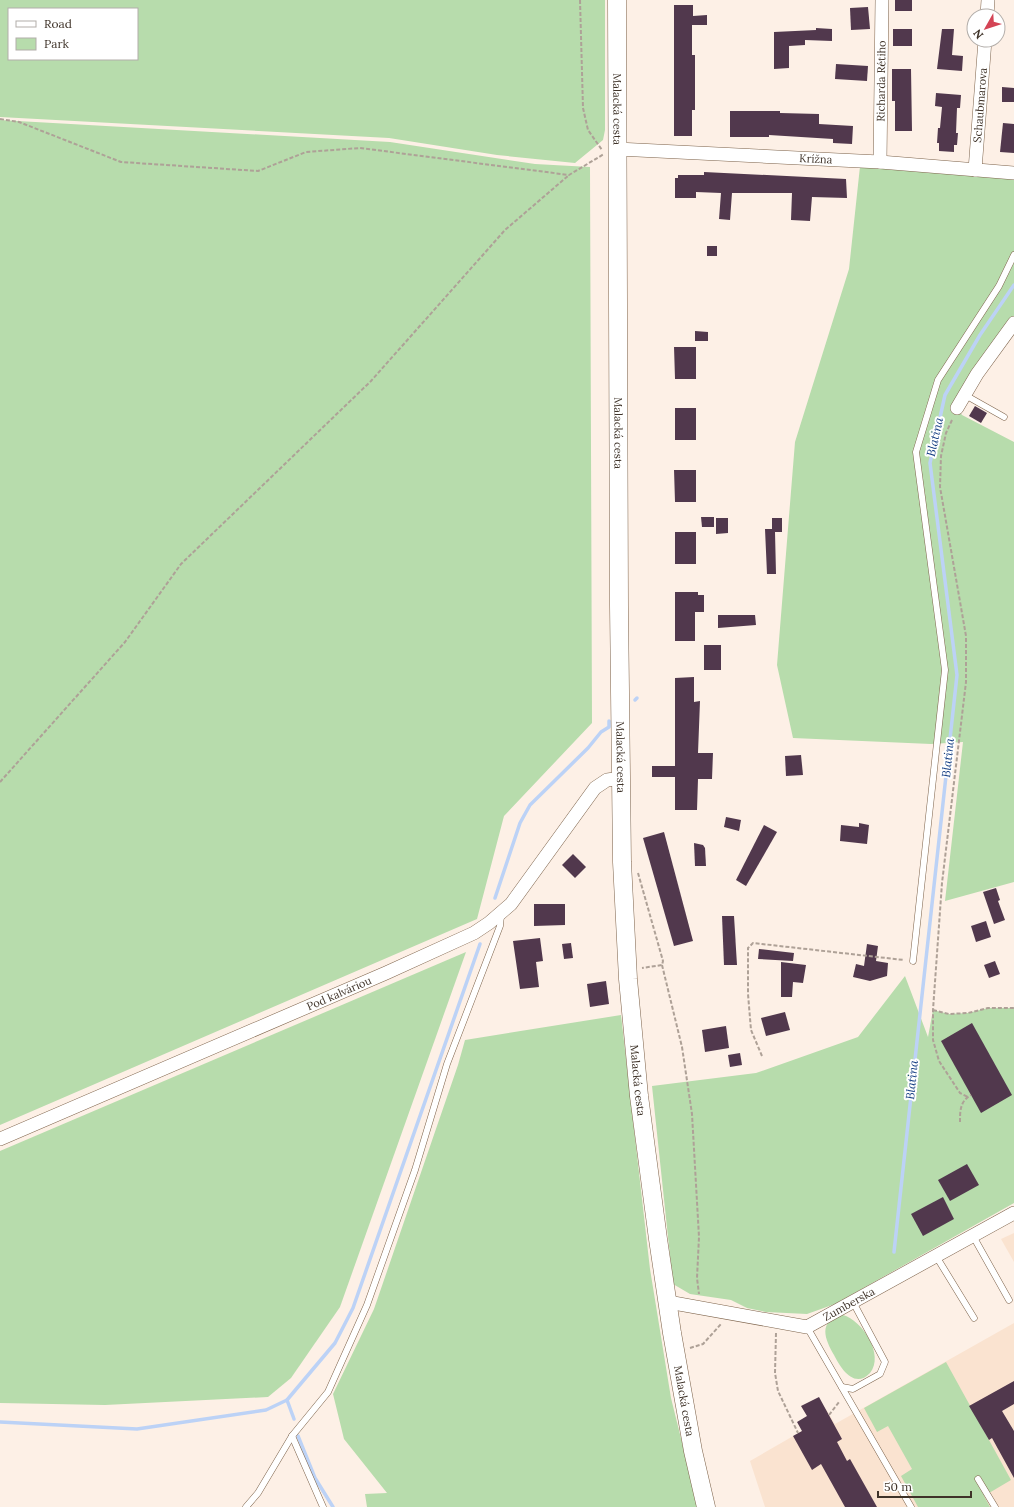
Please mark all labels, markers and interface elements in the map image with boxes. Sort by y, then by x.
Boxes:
legend [8,8,138,60]
north arrow [966,8,1006,48]
text: Road [44,16,72,31]
text: N [970,26,986,42]
text: Park [44,36,70,51]
street label: Richarda Rétiho [873,40,889,122]
street label: Schaubmarova [970,67,990,143]
street label: Malacká cesta [610,73,624,145]
street label: Krížna [799,151,833,167]
street label: Malacká cesta [611,397,626,469]
water label: Blatina [923,415,946,458]
street label: Malacká cesta [613,721,628,793]
water label: Blatina [938,737,957,778]
street label: Pod kalváriou [304,973,374,1013]
street label: Malacká cesta [627,1044,649,1117]
water label: Blatina [902,1059,921,1100]
street label: Zumberska [821,1284,877,1324]
street label: Malacká cesta [671,1364,697,1438]
scale bar [878,1473,971,1499]
text: 50 m [884,1479,912,1494]

